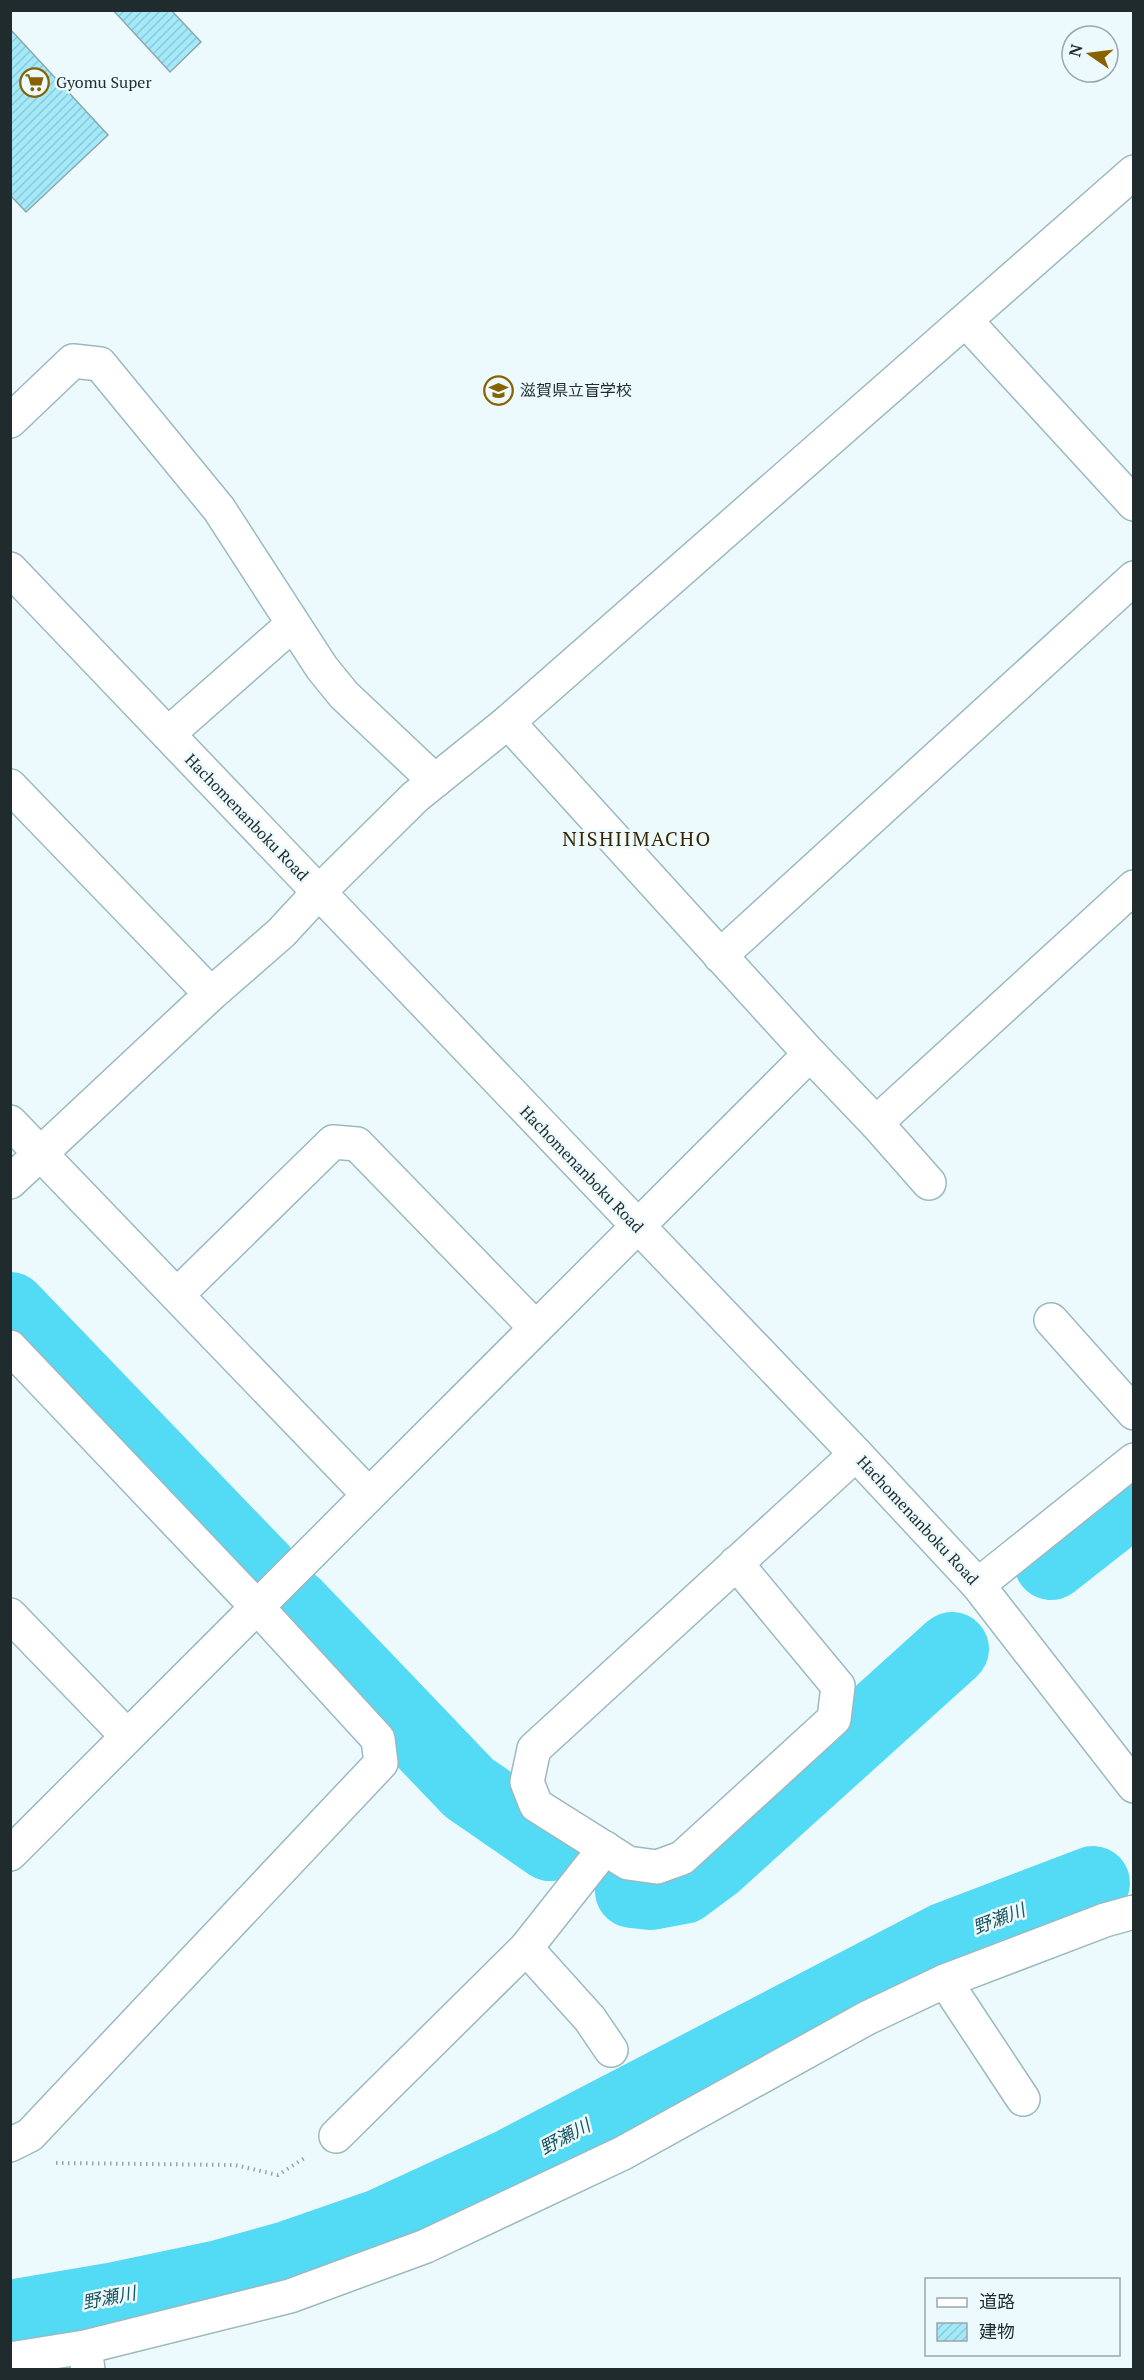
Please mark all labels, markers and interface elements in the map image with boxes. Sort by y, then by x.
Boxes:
north arrow [1060,24,1120,84]
text: N [1063,42,1088,59]
supermarket icon: Gyomu Super [19,66,51,98]
place label: Gyomu Super [56,71,152,93]
school or university icon: 滋賀県立盲学校 [483,374,515,406]
place label: 滋賀県立盲学校 [520,379,632,401]
street label: Hachomenanboku Road [180,749,314,885]
district label: NISHIIMACHO [562,825,712,852]
street label: Hachomenanboku Road [515,1101,649,1237]
street label: Hachomenanboku Road [852,1451,984,1589]
water label: 野瀬川 [969,1896,1030,1939]
water label: 野瀬川 [535,2112,596,2159]
legend [925,2278,1120,2356]
water label: 野瀬川 [80,2280,140,2314]
text: 道路 [979,2289,1015,2313]
text: 建物 [979,2319,1015,2343]

